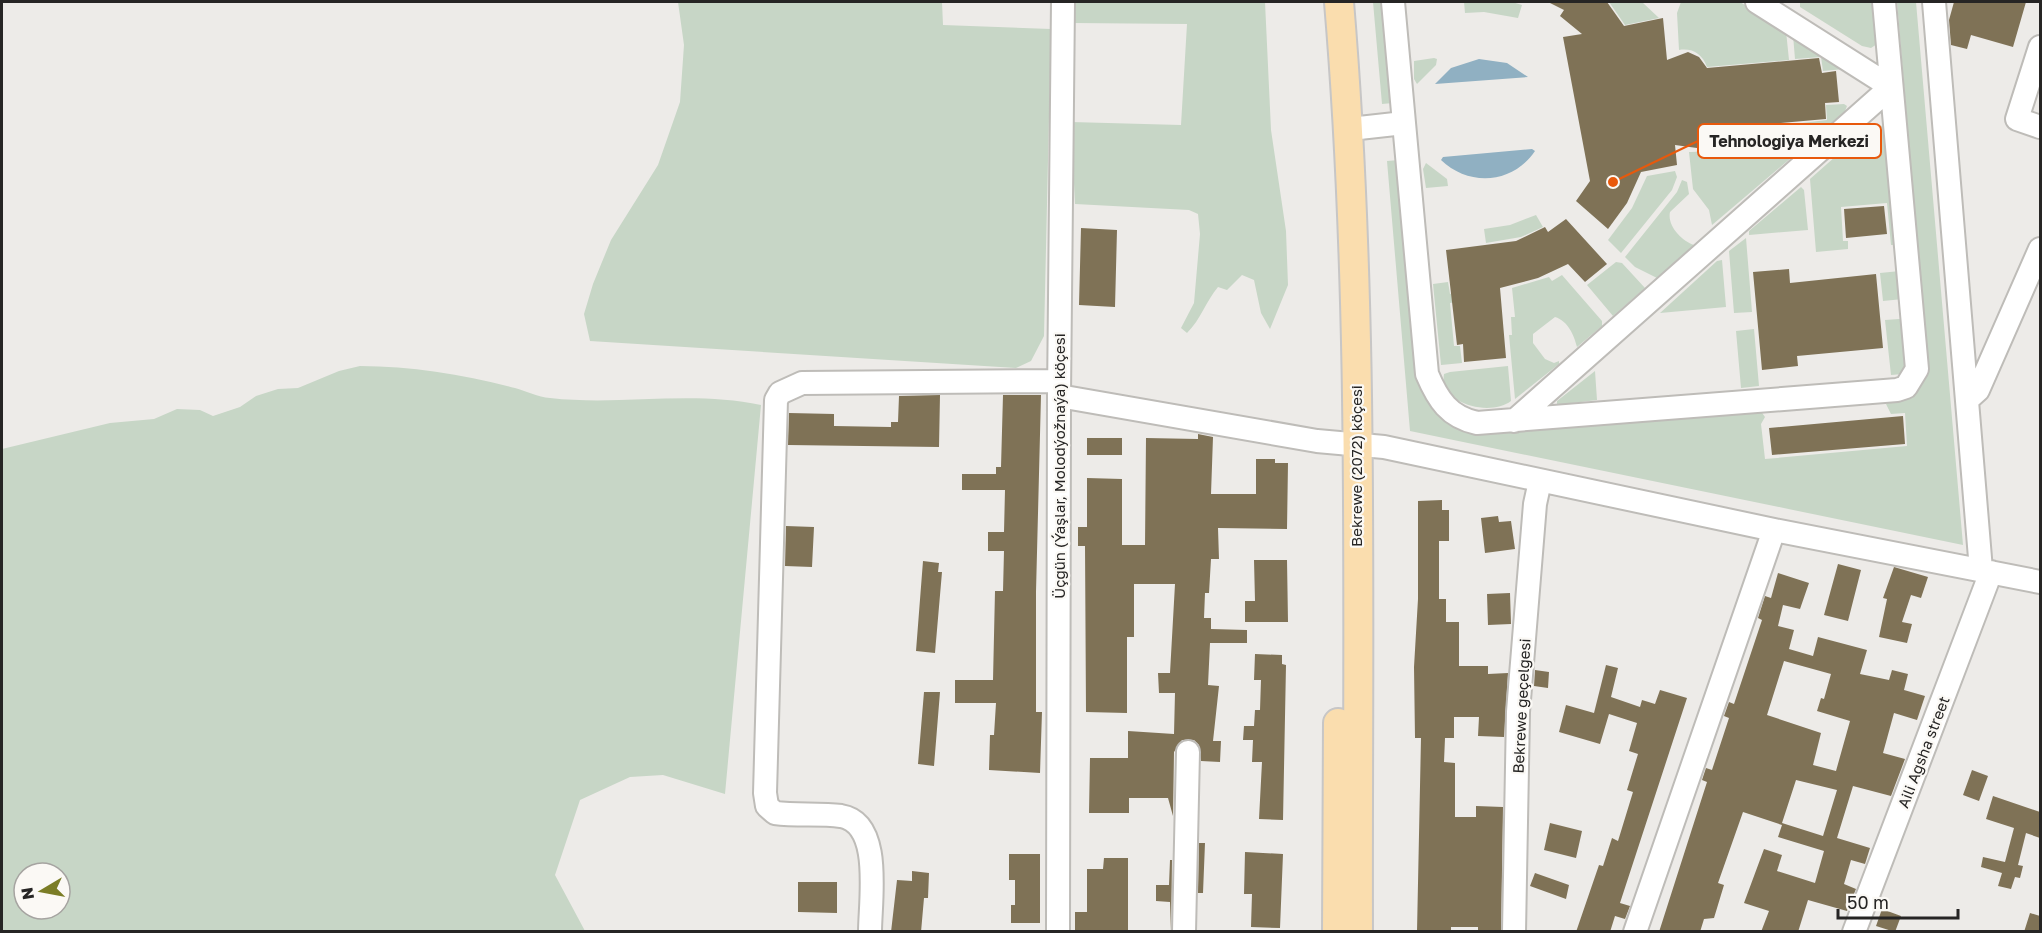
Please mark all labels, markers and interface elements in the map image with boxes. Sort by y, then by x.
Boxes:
callout: Tehnologiya Merkezi [1698,124,1881,158]
text: Tehnologiya Merkezi [1709,131,1869,151]
street label: Üçgün (Ýaşlar, Molodýožnaýa) köçesi [1050,333,1068,599]
street label: Bekrewe (2072) köçesi [1347,385,1365,547]
street label: Bekrewe geçelgesi [1508,638,1534,774]
street label: Aili Agsha street [1893,694,1953,810]
north arrow [12,861,72,921]
scale bar [1838,882,1958,920]
text: N [16,886,38,901]
text: 50 m [1847,891,1889,913]

